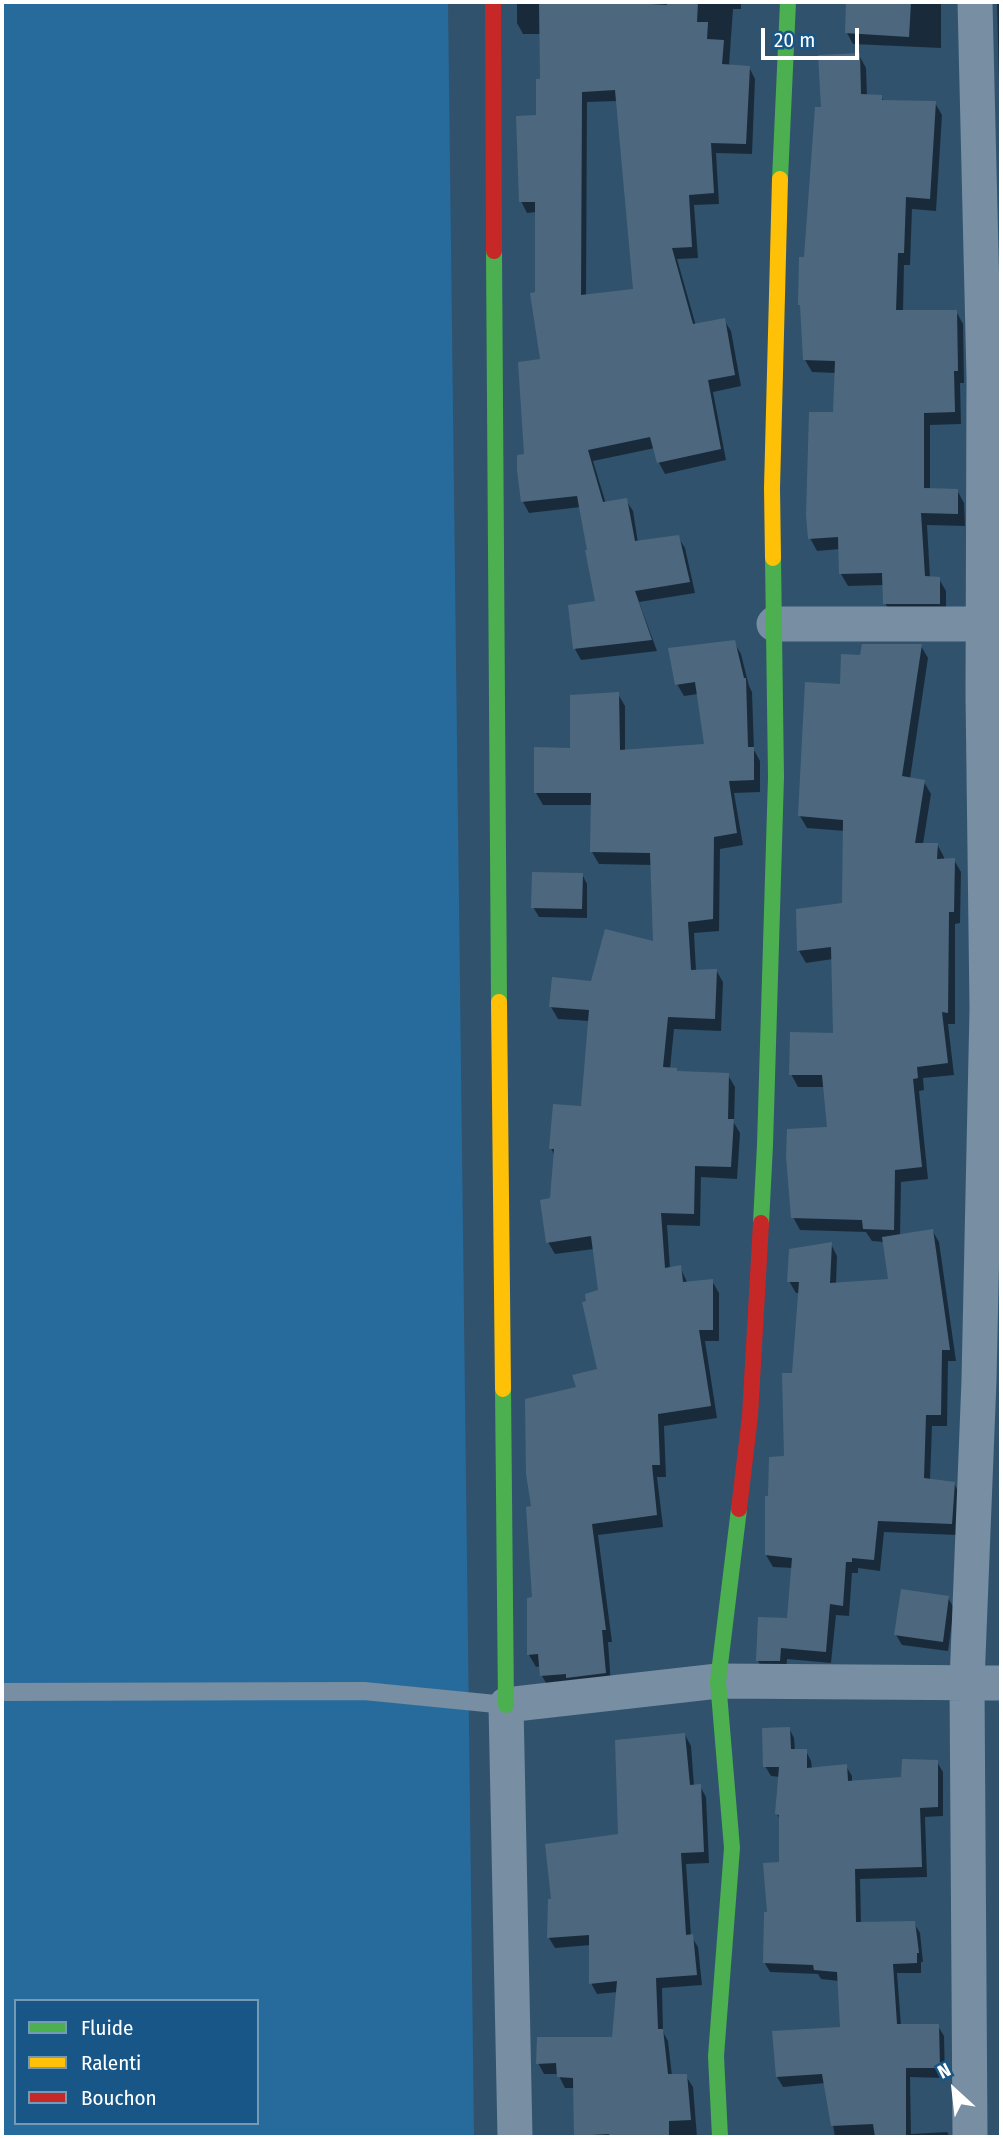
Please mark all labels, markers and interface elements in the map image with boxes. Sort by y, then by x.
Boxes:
scale bar [765,14,863,58]
text: 20 m [774,27,815,53]
legend [14,1999,259,2125]
text: Fluide [81,2015,133,2041]
text: Ralenti [81,2050,141,2076]
north arrow [919,2055,989,2125]
text: N [934,2058,955,2084]
text: Bouchon [81,2085,157,2111]

